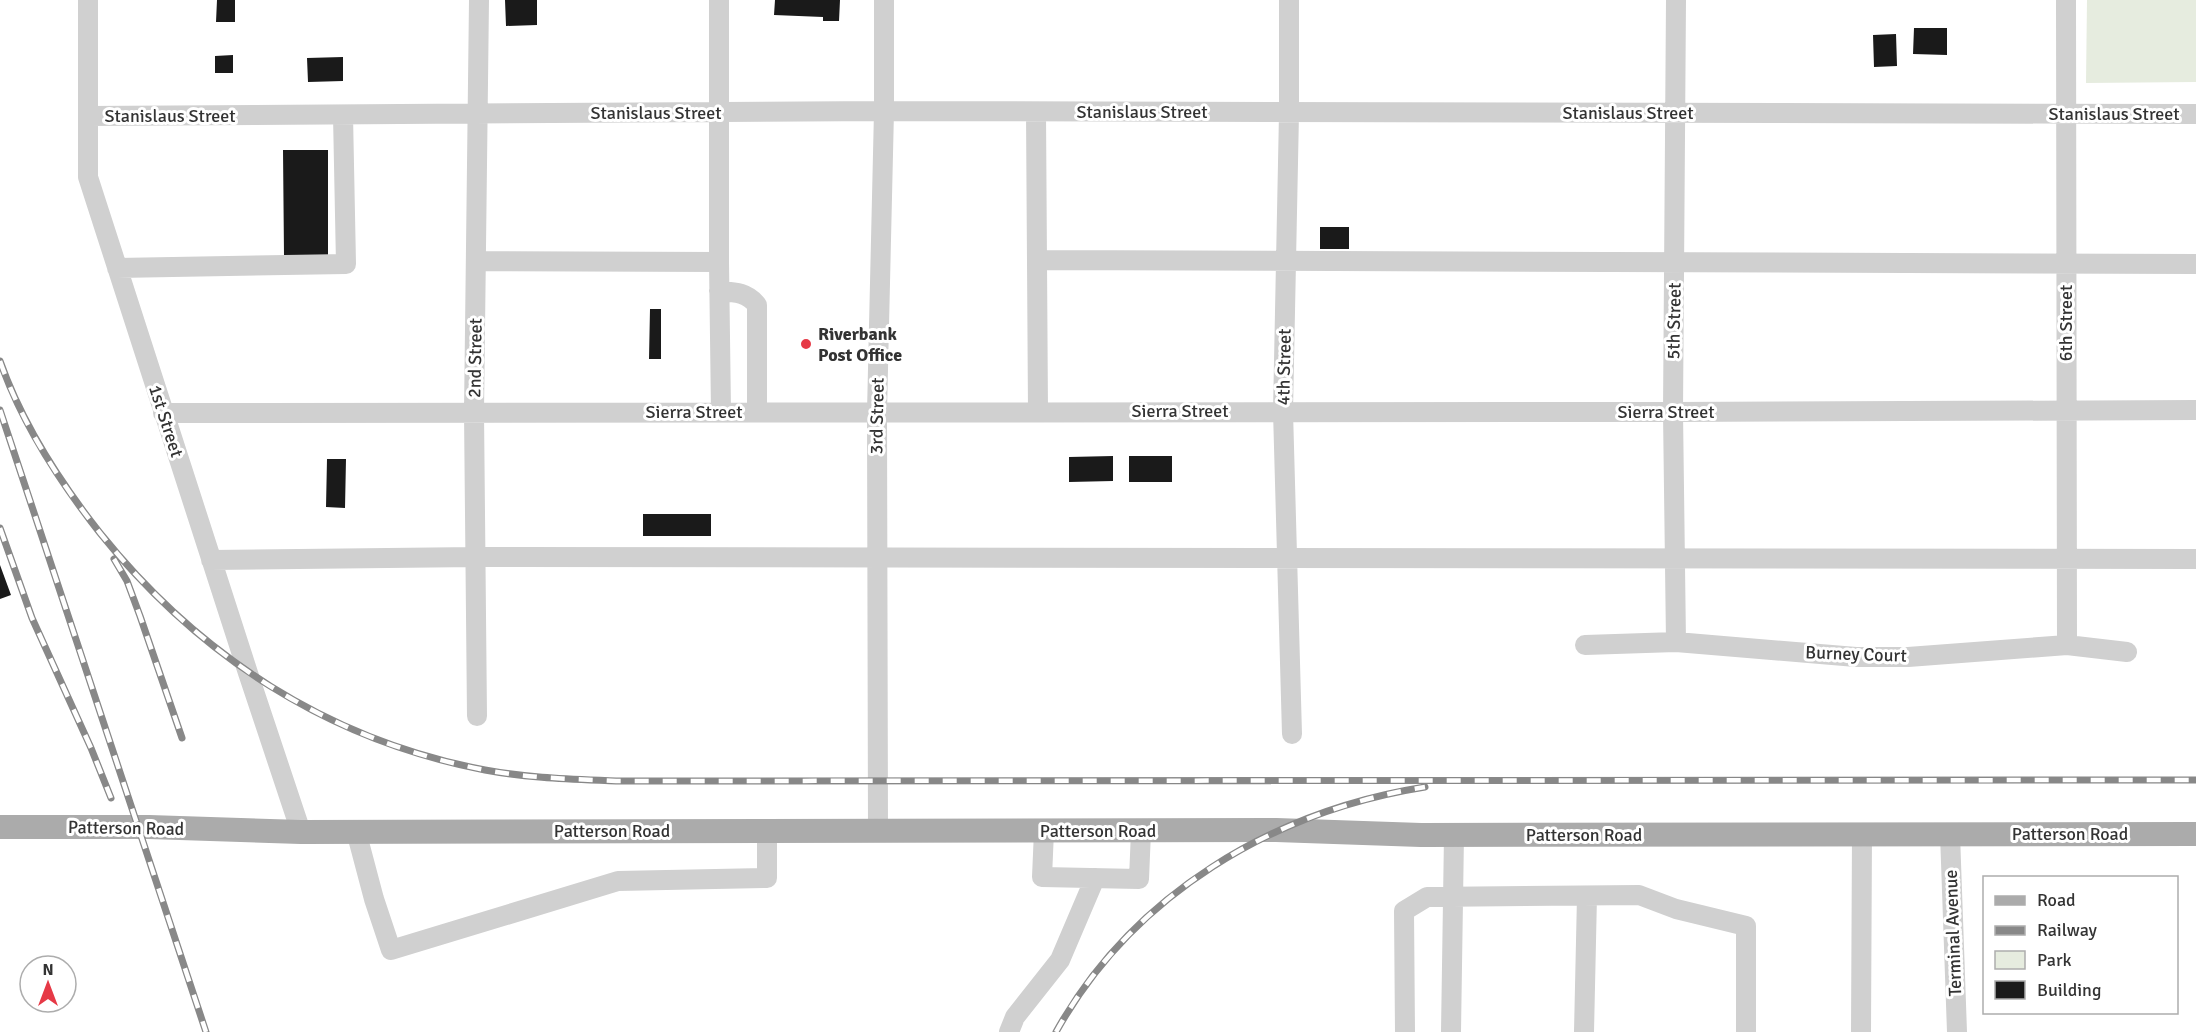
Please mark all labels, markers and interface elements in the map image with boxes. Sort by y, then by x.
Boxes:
street label: Stanislaus Street [1076,101,1208,123]
street label: Stanislaus Street [590,102,722,124]
street label: Stanislaus Street [1562,102,1694,124]
street label: Stanislaus Street [2048,103,2180,125]
street label: Stanislaus Street [104,105,236,127]
street label: 5th Street [1662,282,1686,360]
street label: 6th Street [2055,285,2077,361]
street label: 2nd Street [463,318,487,398]
place label: Riverbank Post Office [818,323,902,366]
street label: 4th Street [1272,328,1296,406]
marker: Riverbank Post Office [799,337,813,351]
street label: 3rd Street [865,378,889,454]
street label: 1st Street [144,382,188,460]
street label: Sierra Street [1132,400,1229,422]
street label: Sierra Street [646,401,743,423]
street label: Sierra Street [1618,401,1715,423]
street label: Burney Court [1805,641,1907,667]
street label: Patterson Road [68,816,184,840]
street label: Patterson Road [554,820,670,842]
street label: Patterson Road [1040,820,1156,842]
street label: Patterson Road [2012,823,2128,845]
street label: Patterson Road [1526,824,1642,846]
street label: Terminal Avenue [1940,869,1966,997]
legend [1983,876,2178,1014]
text: Road [2037,889,2076,911]
text: Railway [2037,919,2098,941]
text: Park [2037,949,2072,971]
north arrow [18,954,78,1014]
text: N [42,960,54,980]
text: Building [2037,979,2101,1001]

